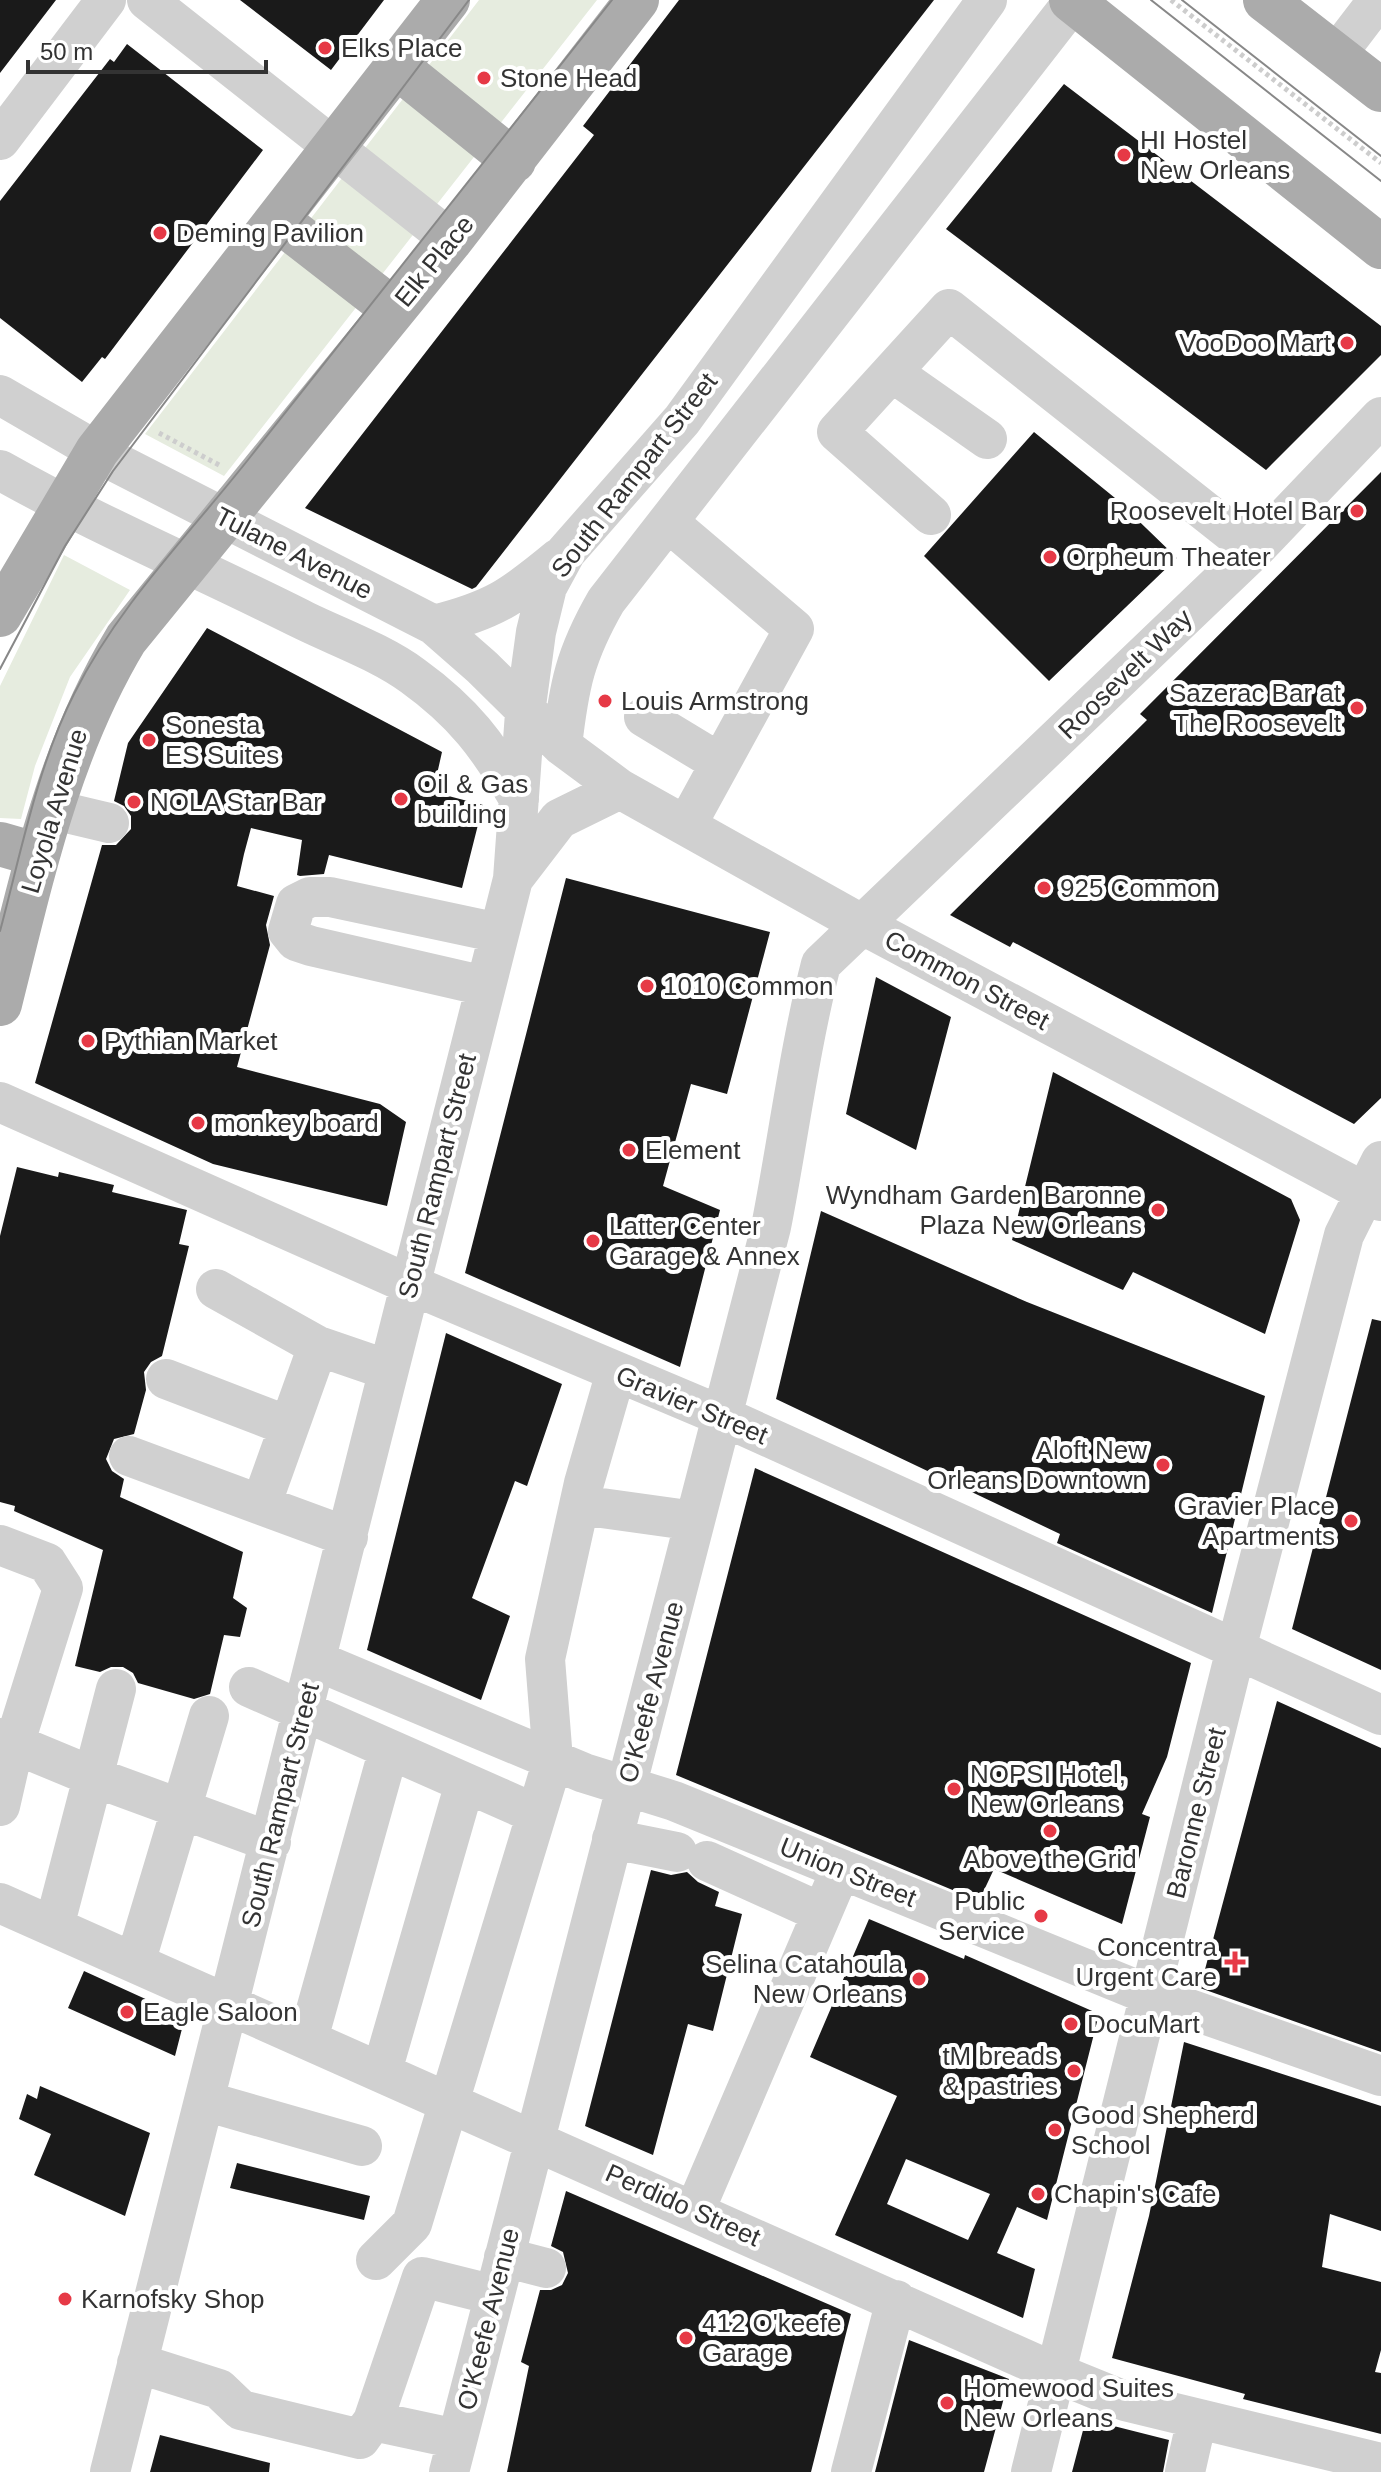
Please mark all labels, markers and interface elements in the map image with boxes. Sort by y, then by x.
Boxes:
scale bar [28,24,266,74]
place label: Elks Place [341,33,462,63]
text: 50 m [40,38,93,65]
marker: Elks Place [316,39,334,57]
place label: Stone Head [500,63,637,93]
marker: Stone Head [475,69,493,87]
place label: HI Hostel New Orleans [1140,125,1290,185]
marker: HI Hostel New Orleans [1115,146,1133,164]
street label: Elk Place [388,209,480,313]
place label: Deming Pavilion [176,218,364,248]
marker: Deming Pavilion [151,224,169,242]
place label: VooDoo Mart [1179,328,1332,358]
marker: VooDoo Mart [1338,334,1356,352]
street label: South Rampart Street [545,366,724,583]
place label: Roosevelt Hotel Bar [1110,496,1341,526]
street label: Tulane Avenue [211,501,377,605]
marker: Roosevelt Hotel Bar [1348,502,1366,520]
place label: Orpheum Theater [1066,542,1271,572]
marker: Orpheum Theater [1041,548,1059,566]
street label: Roosevelt Way [1052,603,1198,745]
place label: Sazerac Bar at The Roosevelt [1169,678,1342,738]
place label: Louis Armstrong [621,686,809,716]
marker: Louis Armstrong [596,692,614,710]
marker: Sazerac Bar at The Roosevelt [1348,699,1366,717]
place label: Sonesta ES Suites [165,710,279,770]
street label: Loyola Avenue [15,725,93,897]
marker: Sonesta ES Suites [140,731,158,749]
place label: Oil & Gas building [417,769,528,829]
place label: NOLA Star Bar [150,787,322,817]
marker: Oil & Gas building [392,790,410,808]
marker: NOLA Star Bar [125,793,143,811]
place label: 925 Common [1060,873,1216,903]
marker: 925 Common [1035,879,1053,897]
street label: Common Street [880,924,1055,1036]
place label: 1010 Common [663,971,834,1001]
marker: 1010 Common [638,977,656,995]
place label: Pythian Market [104,1026,278,1056]
marker: Pythian Market [79,1032,97,1050]
street label: South Rampart Street [392,1050,482,1302]
place label: monkey board [214,1108,379,1138]
marker: monkey board [189,1114,207,1132]
place label: Element [645,1135,741,1165]
marker: Element [620,1141,638,1159]
place label: Wyndham Garden Baronne Plaza New Orleans [826,1180,1142,1240]
marker: Wyndham Garden Baronne Plaza New Orleans [1149,1201,1167,1219]
place label: Latter Center Garage & Annex [609,1211,800,1271]
marker: Latter Center Garage & Annex [584,1232,602,1250]
street label: Gravier Street [612,1360,773,1451]
place label: Aloft New Orleans Downtown [927,1435,1147,1495]
marker: Aloft New Orleans Downtown [1154,1456,1172,1474]
place label: Gravier Place Apartments [1178,1491,1335,1551]
marker: Gravier Place Apartments [1342,1512,1360,1530]
street label: O'Keefe Avenue [612,1598,690,1786]
street label: South Rampart Street [235,1679,325,1931]
street label: Baronne Street [1160,1724,1232,1901]
place label: NOPSI Hotel, New Orleans [970,1759,1126,1819]
marker: NOPSI Hotel, New Orleans [945,1780,963,1798]
marker: Above the Grid [1041,1822,1059,1840]
street label: Union Street [775,1831,921,1913]
place label: Above the Grid [963,1844,1137,1874]
place label: Public Service [938,1886,1025,1946]
marker: Public Service [1032,1907,1050,1925]
place label: Concentra Urgent Care [1075,1932,1218,1992]
place label: Selina Catahoula New Orleans [705,1949,904,2009]
marker: Concentra Urgent Care [1224,1951,1246,1973]
marker: Selina Catahoula New Orleans [910,1970,928,1988]
place label: Eagle Saloon [143,1997,298,2027]
marker: Eagle Saloon [118,2003,136,2021]
place label: DocuMart [1087,2009,1200,2039]
marker: DocuMart [1062,2015,1080,2033]
place label: tM breads & pastries [942,2041,1058,2101]
marker: tM breads & pastries [1065,2062,1083,2080]
place label: Good Shepherd School [1071,2100,1255,2160]
marker: Good Shepherd School [1046,2121,1064,2139]
street label: Perdido Street [601,2157,766,2253]
place label: Chapin's Cafe [1054,2179,1217,2209]
marker: Chapin's Cafe [1029,2185,1047,2203]
street label: O'Keefe Avenue [451,2225,525,2413]
place label: Karnofsky Shop [81,2284,265,2314]
marker: Karnofsky Shop [56,2290,74,2308]
place label: 412 O'keefe Garage [702,2308,841,2368]
marker: 412 O'keefe Garage [677,2329,695,2347]
place label: Homewood Suites New Orleans [963,2373,1174,2433]
marker: Homewood Suites New Orleans [938,2394,956,2412]

